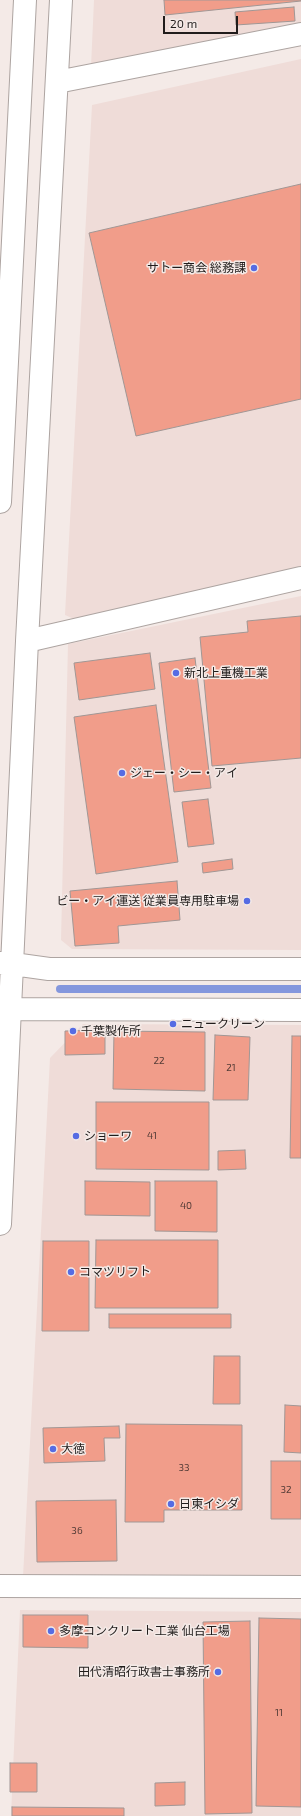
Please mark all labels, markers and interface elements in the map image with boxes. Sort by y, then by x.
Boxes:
scale bar [165,8,240,34]
text: 20 m [170,16,197,30]
place label: サトー商会 総務課 [147,261,246,275]
marker: サトー商会 総務課 [249,263,259,273]
place label: 新北上重機工業 [184,666,268,680]
marker: 新北上重機工業 [171,668,181,678]
place label: ジェー・シー・アイ [130,766,238,780]
marker: ジェー・シー・アイ [117,768,127,778]
place label: ビー・アイ運送 従業員専用駐車場 [56,894,239,908]
marker: ビー・アイ運送 従業員専用駐車場 [242,896,252,906]
place label: ニュークリーン [181,1017,265,1031]
marker: ニュークリーン [168,1019,178,1029]
place label: 千葉製作所 [81,1024,141,1038]
marker: 千葉製作所 [68,1026,78,1036]
house number: 22 [153,1055,165,1067]
house number: 21 [226,1062,236,1074]
place label: ショーワ [84,1129,132,1143]
house number: 41 [147,1130,157,1142]
marker: ショーワ [71,1131,81,1141]
house number: 40 [180,1200,192,1212]
place label: コマツリフト [79,1265,151,1279]
marker: コマツリフト [66,1267,76,1277]
place label: 大徳 [61,1442,85,1456]
marker: 大徳 [48,1444,58,1454]
house number: 33 [178,1462,190,1474]
house number: 32 [280,1484,292,1496]
place label: 日東イシダ [179,1497,239,1511]
marker: 日東イシダ [166,1499,176,1509]
house number: 36 [71,1525,83,1537]
place label: 多摩コンクリート工業 仙台工場 [59,1624,230,1638]
marker: 多摩コンクリート工業 仙台工場 [46,1626,56,1636]
place label: 田代清昭行政書士事務所 [78,1665,210,1679]
marker: 田代清昭行政書士事務所 [213,1667,223,1677]
house number: 11 [275,1707,283,1719]

